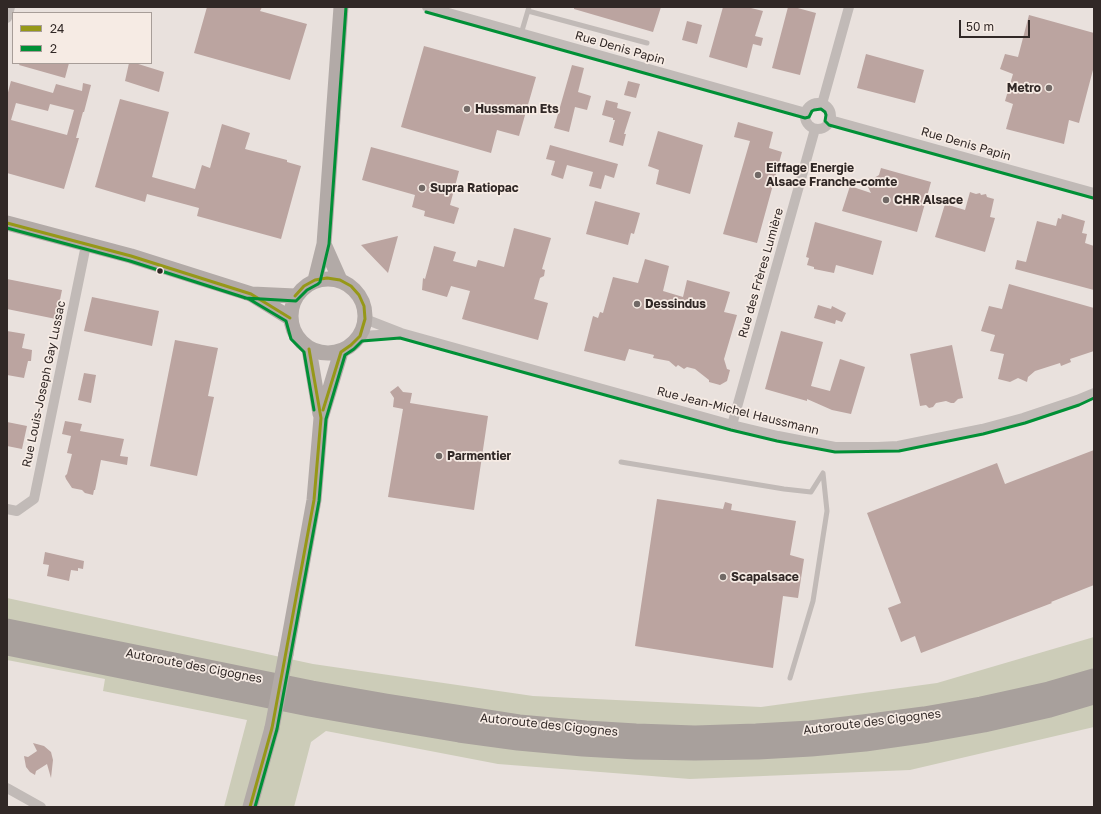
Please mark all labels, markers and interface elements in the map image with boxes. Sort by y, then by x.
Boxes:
legend [12,12,152,64]
scale bar [961,12,1032,38]
text: 50 m [966,19,994,34]
text: 24 [50,21,64,36]
street label: Rue Denis Papin [573,28,667,68]
text: 2 [50,41,57,56]
place label: Metro [1007,81,1041,95]
marker: Metro [1044,83,1054,93]
place label: Hussmann Ets [475,102,559,116]
marker: Hussmann Ets [462,104,472,114]
street label: Rue Denis Papin [919,124,1013,164]
place label: Eiffage Energie Alsace Franche-comte [766,161,897,189]
marker: Eiffage Energie Alsace Franche-comte [753,170,763,180]
place label: Supra Ratiopac [430,181,519,195]
marker: Supra Ratiopac [417,183,427,193]
place label: CHR Alsace [894,193,963,207]
marker: CHR Alsace [881,195,891,205]
street label: Rue des Frères Lumière [736,206,786,340]
unlabelled marker [155,266,165,276]
place label: Dessindus [645,297,706,311]
street label: Rue Louis-Joseph Gay Lussac [19,299,69,469]
marker: Dessindus [632,299,642,309]
street label: Rue Jean-Michel Haussmann [655,384,821,438]
place label: Parmentier [447,449,511,463]
marker: Parmentier [434,451,444,461]
place label: Scapalsace [731,570,799,584]
marker: Scapalsace [718,572,728,582]
street label: Autoroute des Cigognes [125,646,263,686]
street label: Autoroute des Cigognes [802,706,942,738]
street label: Autoroute des Cigognes [479,711,619,739]

